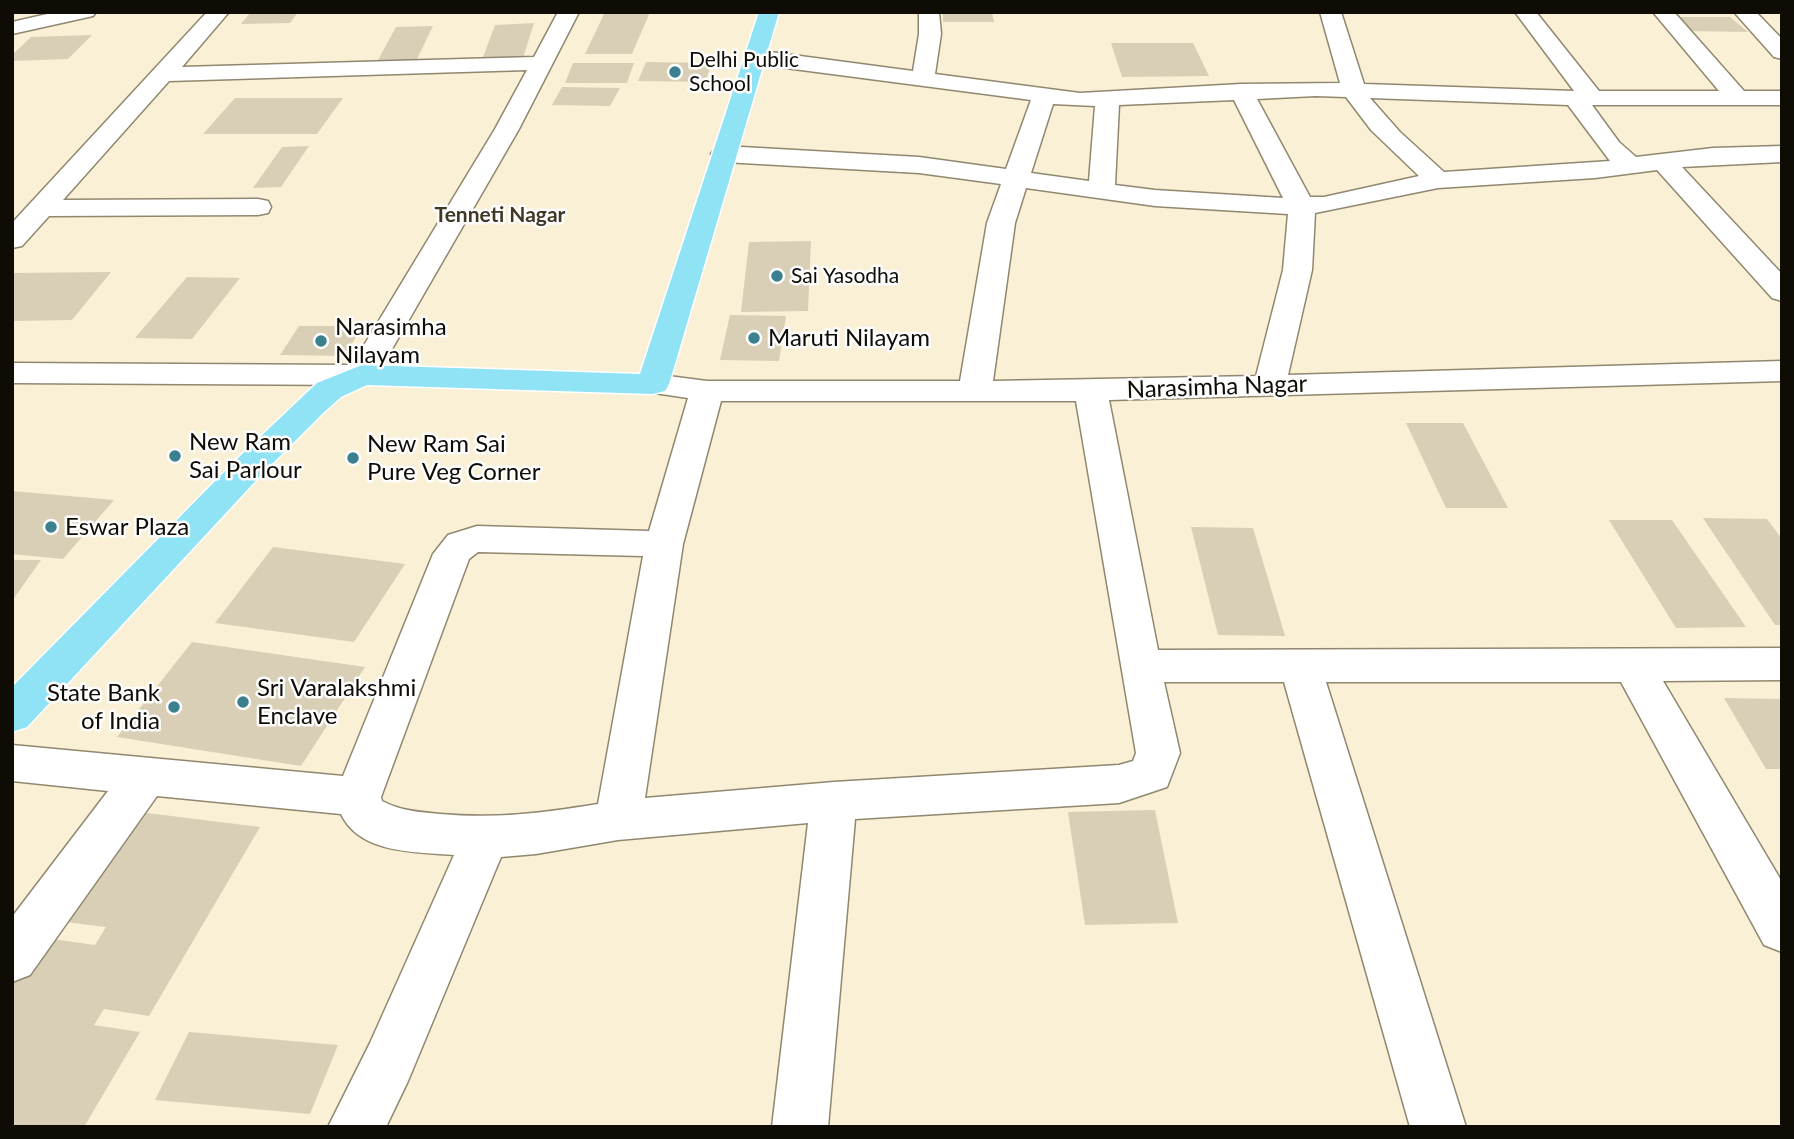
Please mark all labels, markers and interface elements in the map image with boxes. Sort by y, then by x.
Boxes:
place label: Delhi Public School [689,47,799,97]
marker: Delhi Public School [667,64,683,80]
district label: Tenneti Nagar [435,202,565,228]
place label: Sai Yasodha [791,263,899,289]
marker: Sai Yasodha [769,268,785,284]
place label: Narasimha Nilayam [335,313,447,369]
place label: Maruti Nilayam [768,324,930,352]
marker: Maruti Nilayam [746,330,762,346]
marker: Narasimha Nilayam [313,333,329,349]
street label: Narasimha Nagar [1126,369,1308,405]
place label: New Ram Sai Parlour [189,428,302,484]
place label: New Ram Sai Pure Veg Corner [367,430,540,486]
marker: New Ram Sai Parlour [167,448,183,464]
marker: New Ram Sai Pure Veg Corner [345,450,361,466]
place label: Eswar Plaza [65,513,189,541]
marker: Eswar Plaza [43,519,59,535]
place label: Sri Varalakshmi Enclave [257,674,416,730]
place label: State Bank of India [47,679,160,735]
marker: Sri Varalakshmi Enclave [235,694,251,710]
marker: State Bank of India [166,699,182,715]

